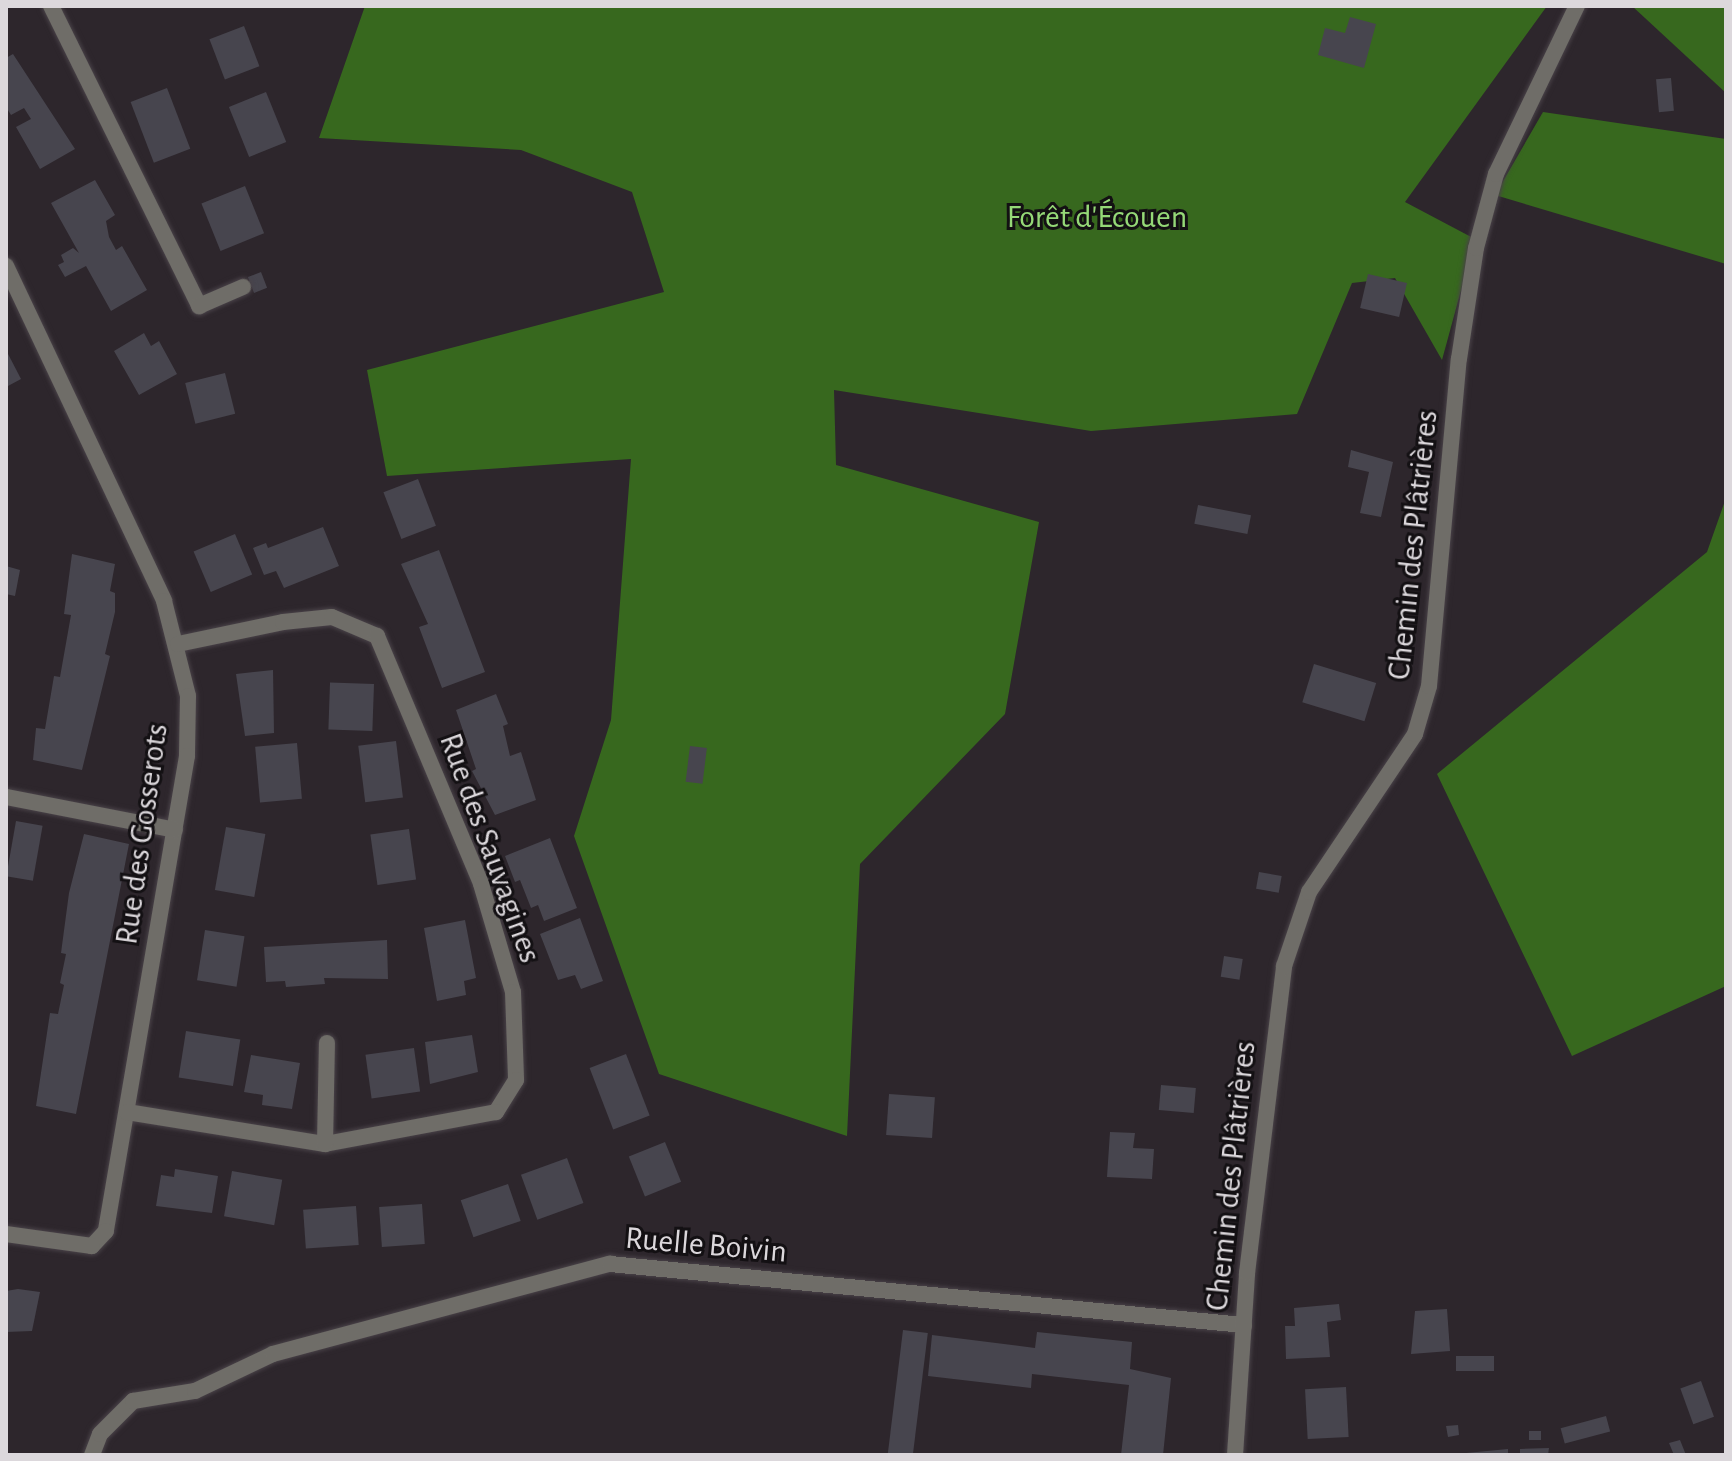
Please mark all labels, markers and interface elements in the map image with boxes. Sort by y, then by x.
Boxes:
park label: Forêt d'Écouen [1007,198,1187,236]
street label: Chemin des Plâtrières [1380,408,1446,682]
street label: Rue des Gosserots [107,721,177,947]
street label: Rue des Sauvagines [431,728,549,968]
street label: Chemin des Plâtrières [1198,1039,1264,1313]
street label: Ruelle Boivin [624,1219,788,1271]

